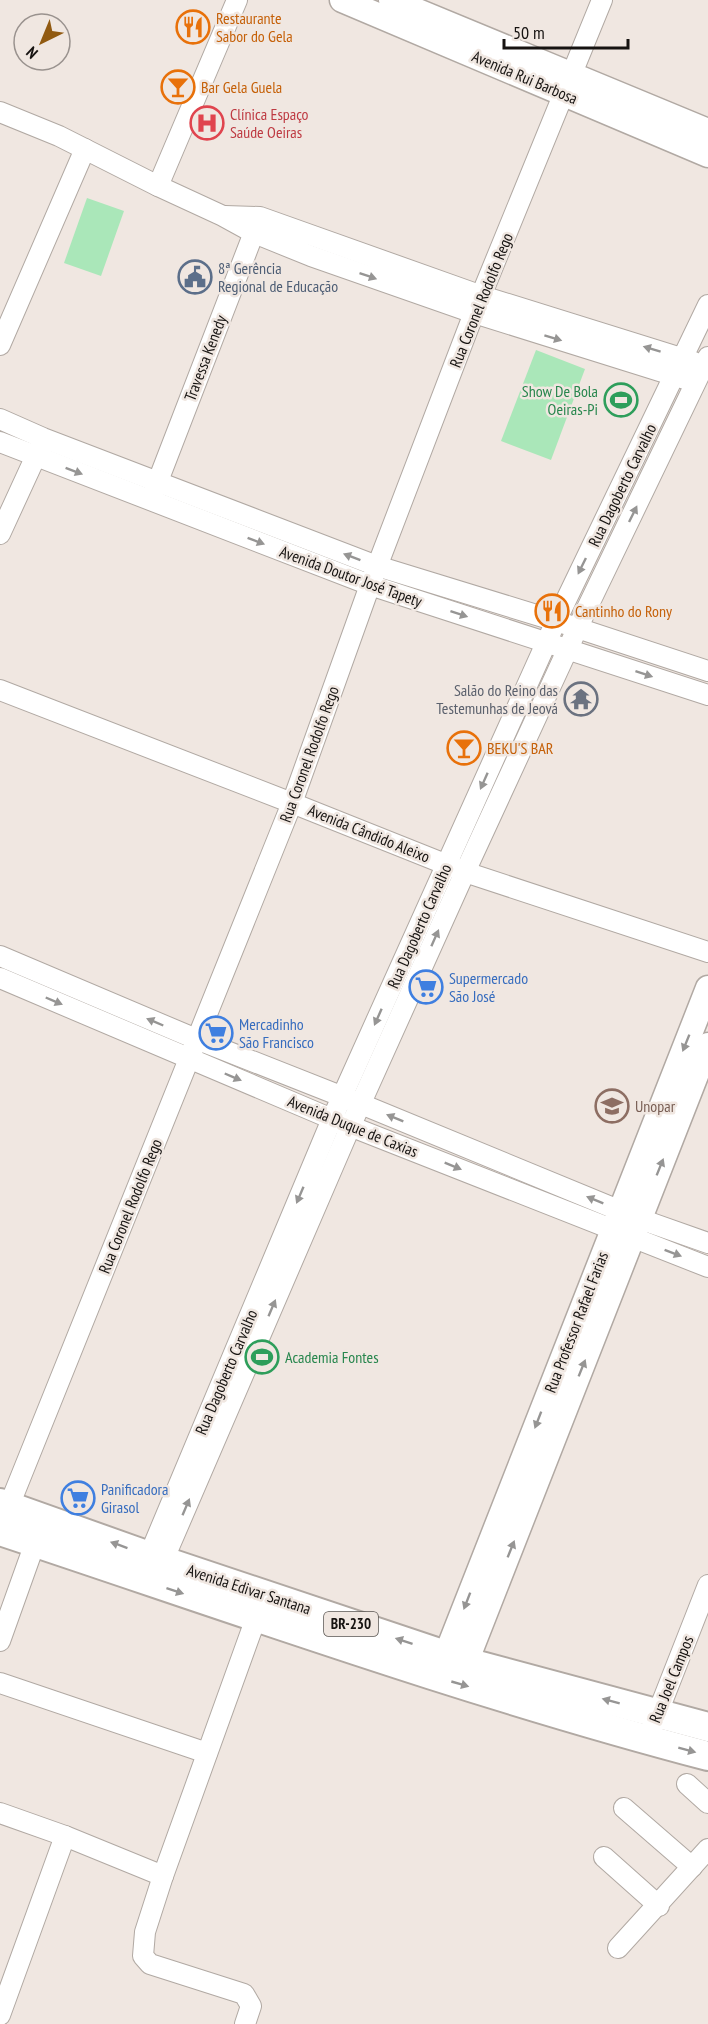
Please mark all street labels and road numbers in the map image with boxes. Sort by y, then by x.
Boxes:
street label: Avenida Rui Barbosa [469,46,581,108]
street label: Rua Coronel Rodolfo Rego [445,230,517,370]
street label: Travessa Kenedy [179,312,231,404]
street label: Rua Dagoberto Carvalho [584,420,660,550]
street label: Avenida Doutor José Tapety [277,541,425,611]
street label: Rua Coronel Rodolfo Rego [275,683,343,825]
street label: Avenida Cândido Aleixo [305,799,433,867]
street label: Rua Dagoberto Carvalho [383,861,455,991]
street label: Avenida Duque de Caxias [285,1091,421,1161]
street label: Rua Coronel Rodolfo Rego [94,1136,166,1276]
street label: Rua Professor Rafael Farias [540,1249,612,1395]
street label: Rua Dagoberto Carvalho [191,1306,261,1438]
street label: Avenida Edivar Santana [184,1560,314,1618]
road number: BR-230 [324,1612,378,1636]
street label: Rua Joel Campos [644,1633,698,1725]

